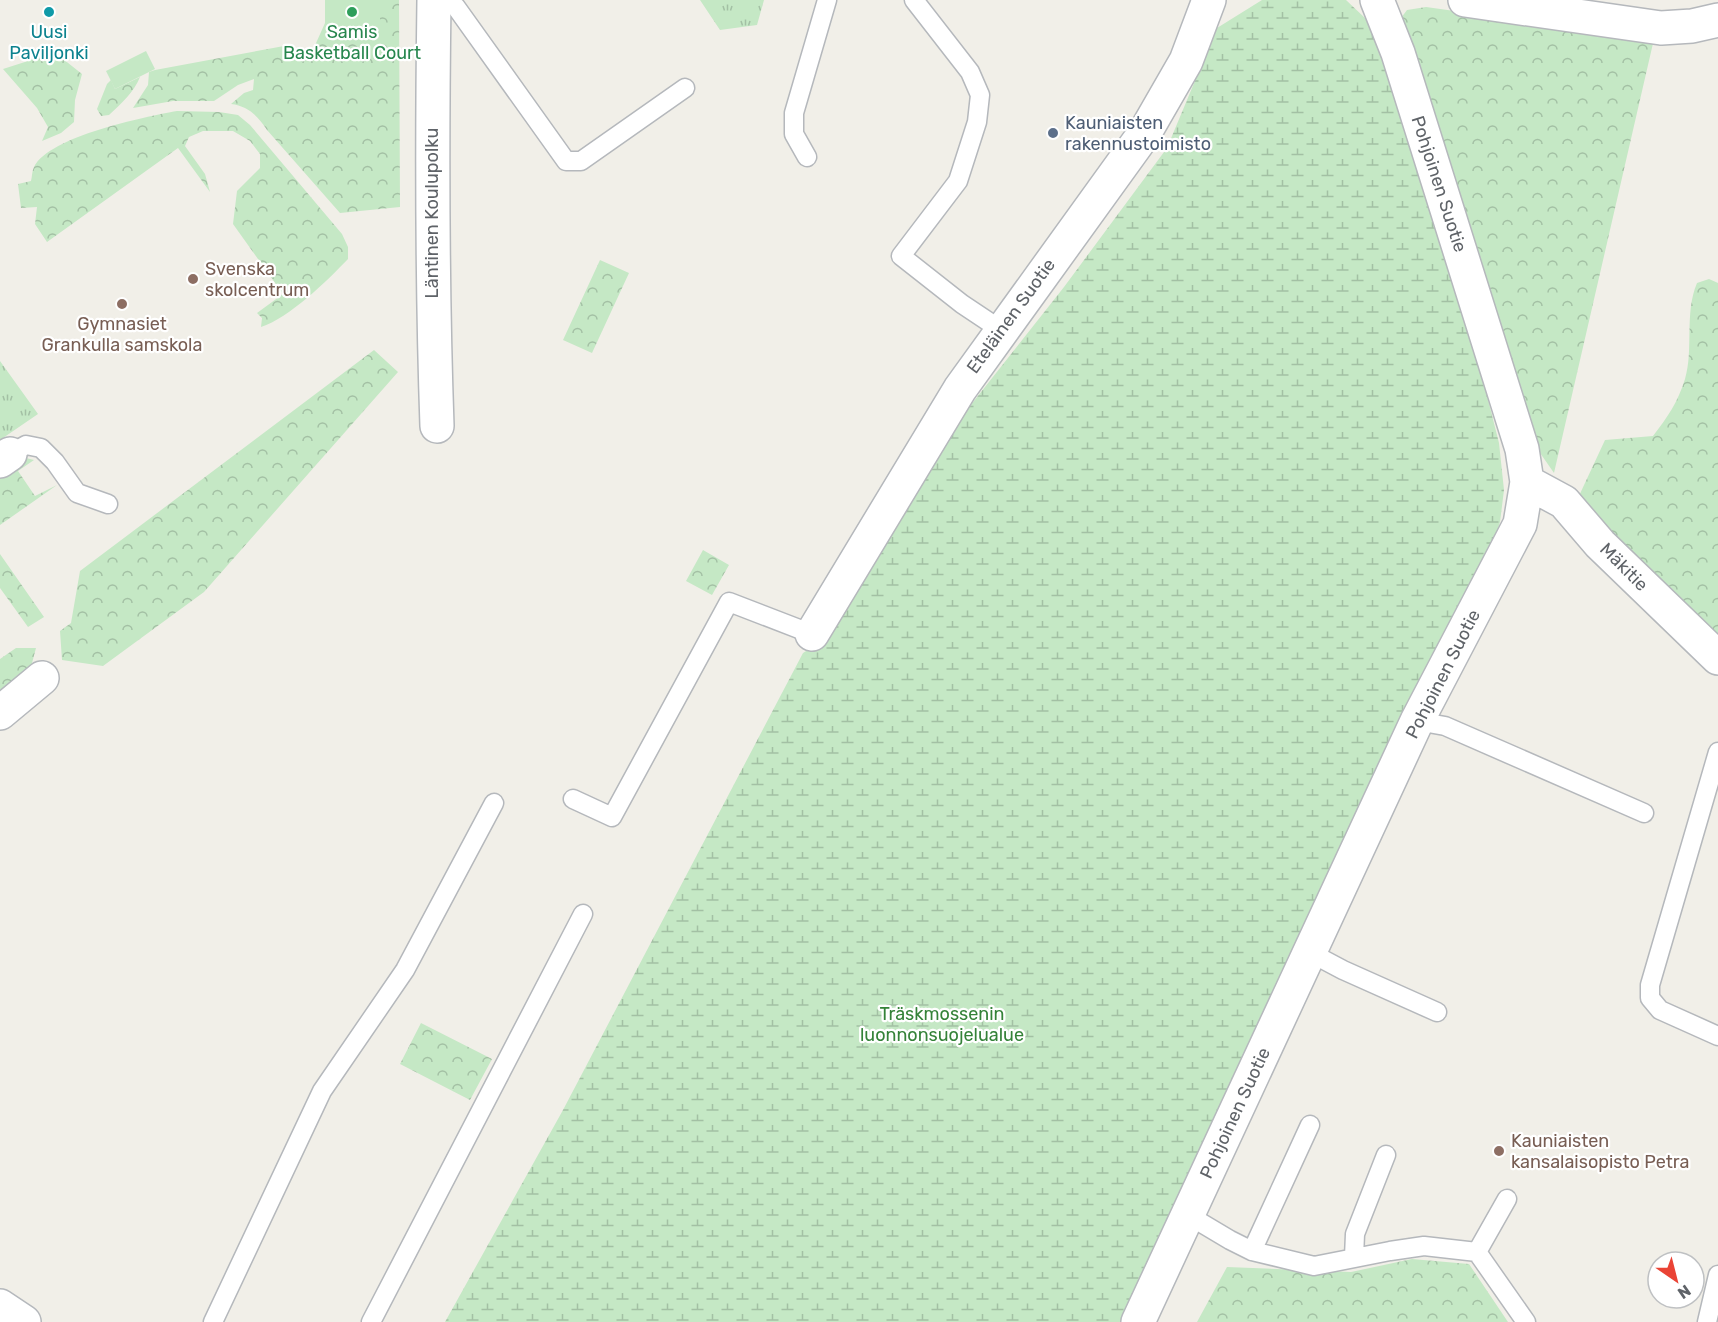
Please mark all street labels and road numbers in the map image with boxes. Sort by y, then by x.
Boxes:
street label: Pohjoinen Suotie [1407,113,1471,255]
street label: Läntinen Koulupolku [421,128,443,298]
street label: Eteläinen Suotie [962,254,1060,378]
street label: Mäkitie [1595,538,1653,596]
street label: Pohjoinen Suotie [1401,606,1485,742]
street label: Pohjoinen Suotie [1195,1044,1275,1182]

